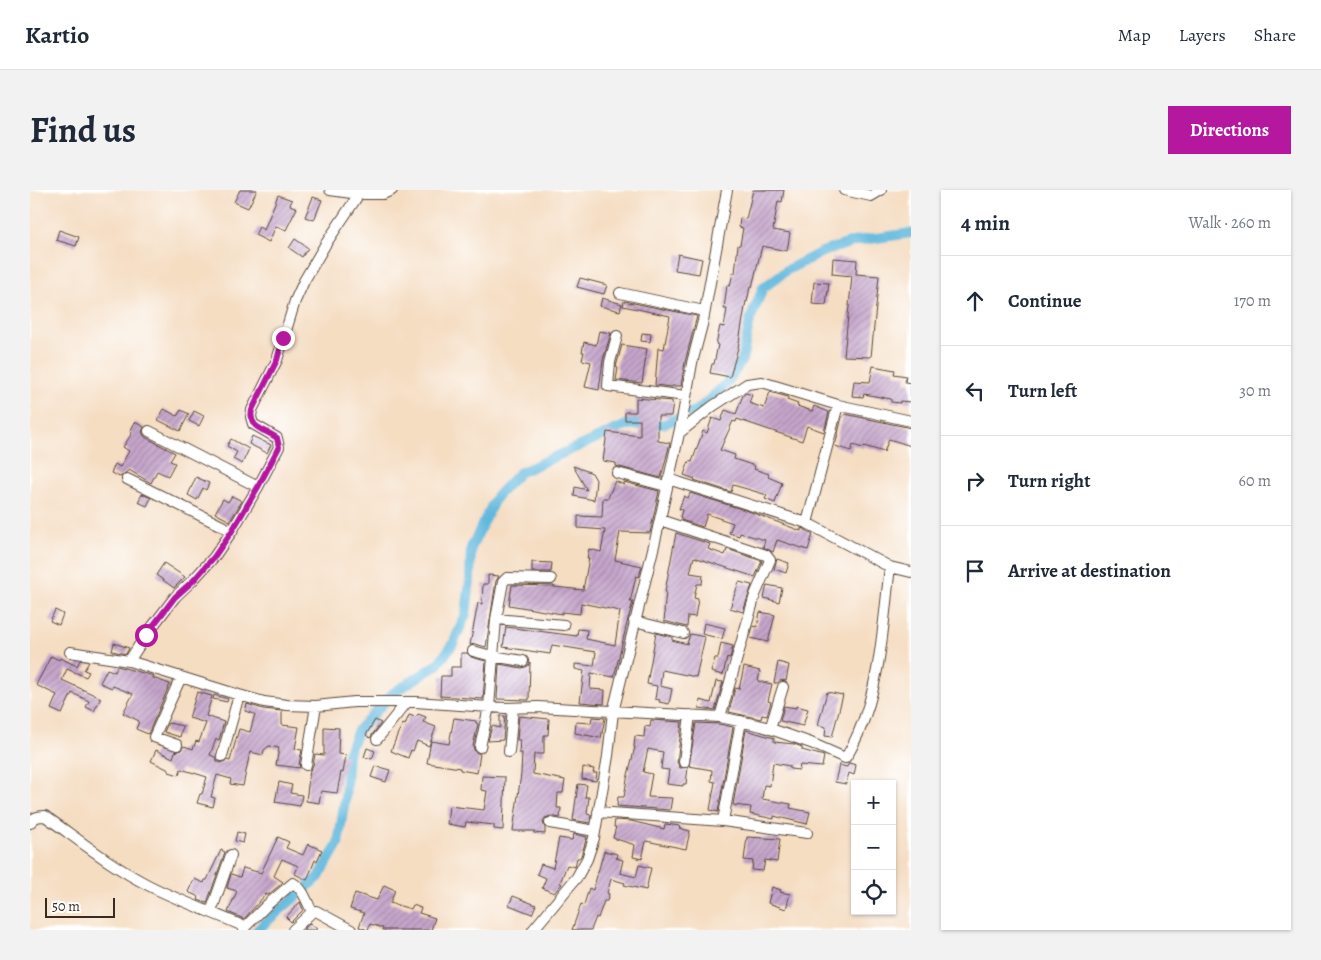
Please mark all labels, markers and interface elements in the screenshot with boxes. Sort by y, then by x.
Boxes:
text: Kartio [25,19,89,51]
text: Map [1118,23,1151,47]
text: Layers [1179,23,1226,47]
text: Share [1254,23,1296,47]
text: Find us [30,106,136,154]
button: Directions [1168,106,1291,154]
text: 4 min [961,209,1010,237]
text: Walk · 260 m [1189,212,1271,234]
icon: ahead [961,287,989,315]
text: Continue [1008,288,1082,314]
text: 170 m [1234,290,1271,312]
route end [272,327,295,350]
icon: left [961,377,989,405]
text: Turn left [1008,378,1077,404]
text: 30 m [1239,380,1271,402]
icon: right [961,467,989,495]
text: Turn right [1008,468,1090,494]
text: 60 m [1239,470,1271,492]
icon: arrive [961,557,989,585]
text: Arrive at destination [1008,558,1171,584]
route start [135,624,158,647]
map controls [851,780,896,915]
button: + [851,780,896,825]
button: − [851,825,896,870]
button: locate [851,870,896,915]
scale bar [45,895,115,918]
text: 50 m [52,897,80,916]

